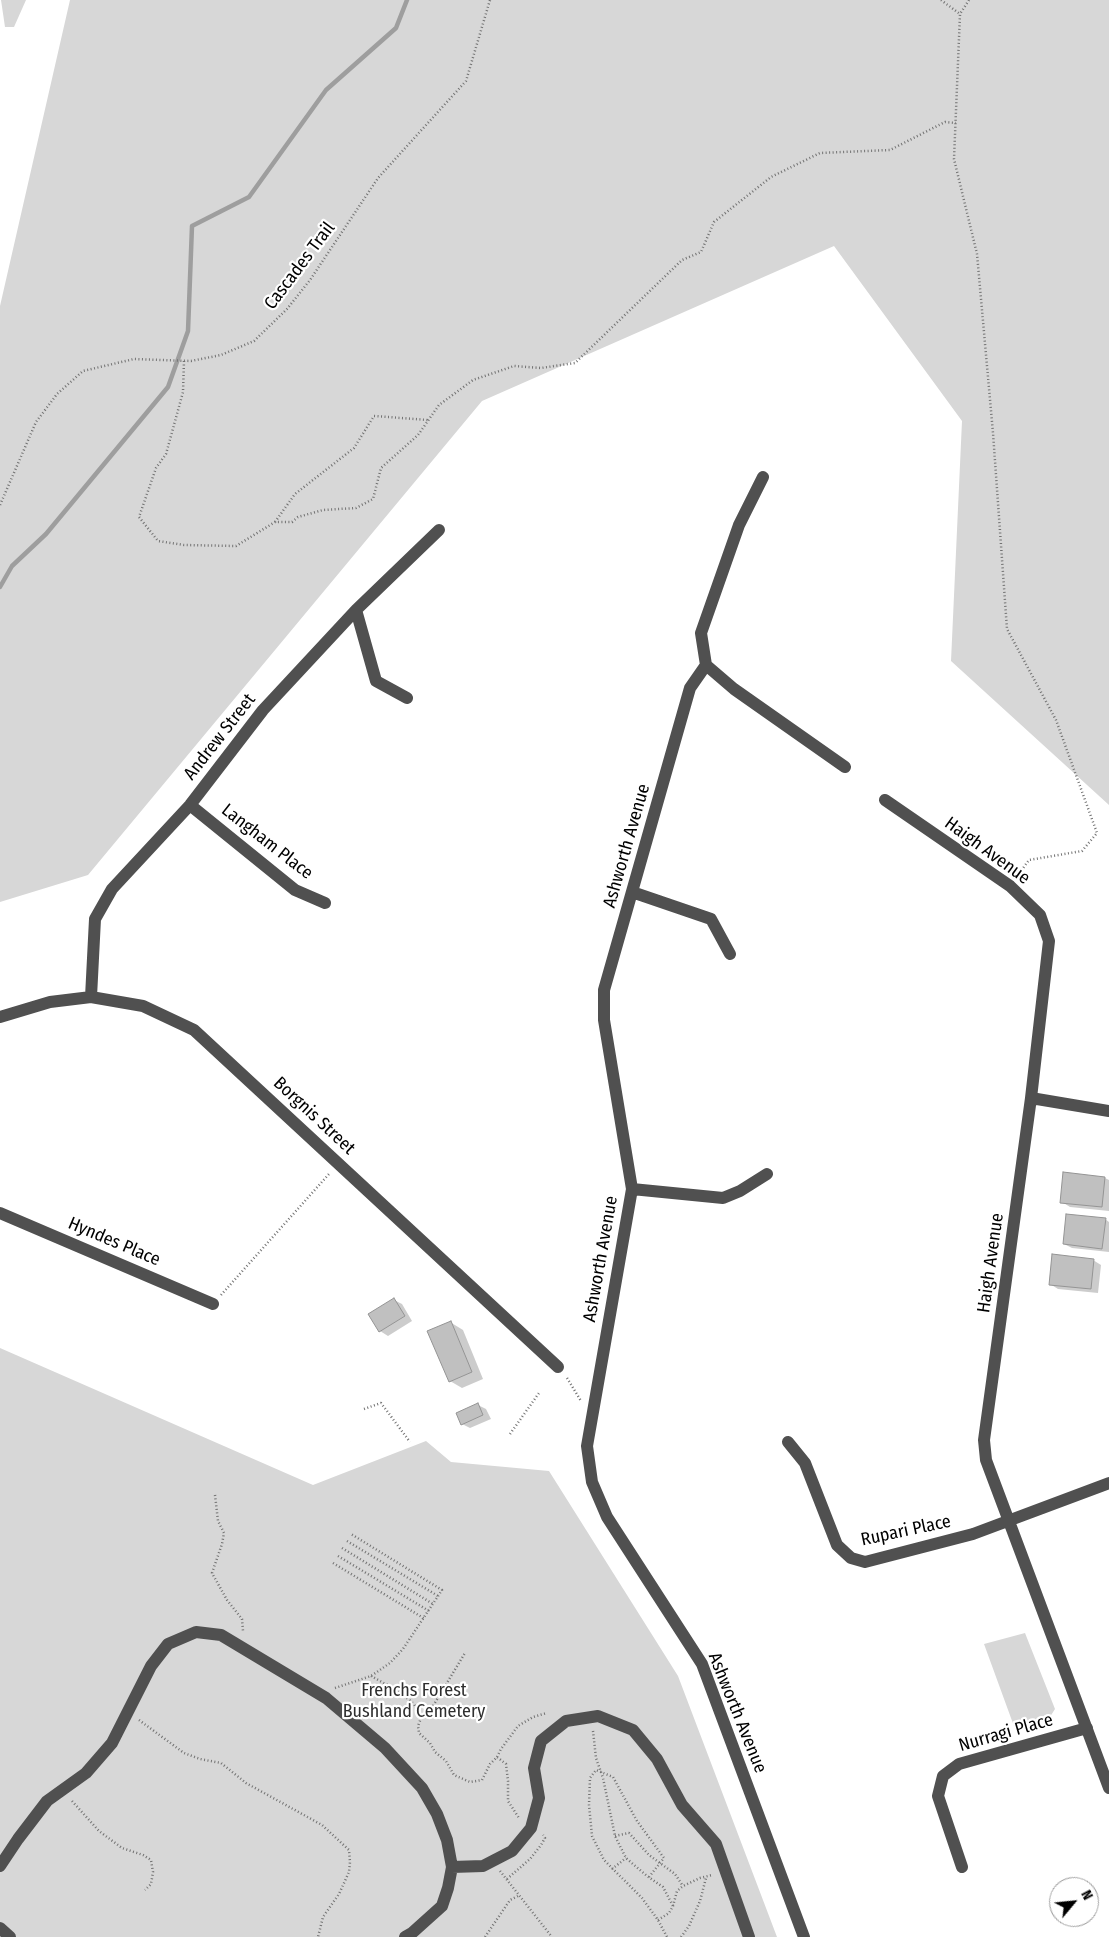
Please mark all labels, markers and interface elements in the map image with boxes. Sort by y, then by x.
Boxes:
street label: Cascades Trail [260,218,340,314]
street label: Andrew Street [180,690,260,784]
street label: Ashworth Avenue [599,782,655,910]
street label: Langham Place [217,800,317,884]
street label: Haigh Avenue [940,813,1034,889]
street label: Borgnis Street [269,1073,359,1159]
street label: Ashworth Avenue [579,1194,623,1324]
street label: Haigh Avenue [973,1212,1009,1314]
street label: Hyndes Place [65,1213,163,1271]
street label: Rupari Place [859,1511,953,1551]
street label: Ashworth Avenue [703,1650,771,1776]
park label: Frenchs Forest Bushland Cemetery [343,1680,485,1722]
street label: Nurragi Place [956,1709,1056,1757]
north arrow [1049,1877,1099,1927]
text: N [1077,1887,1096,1903]

